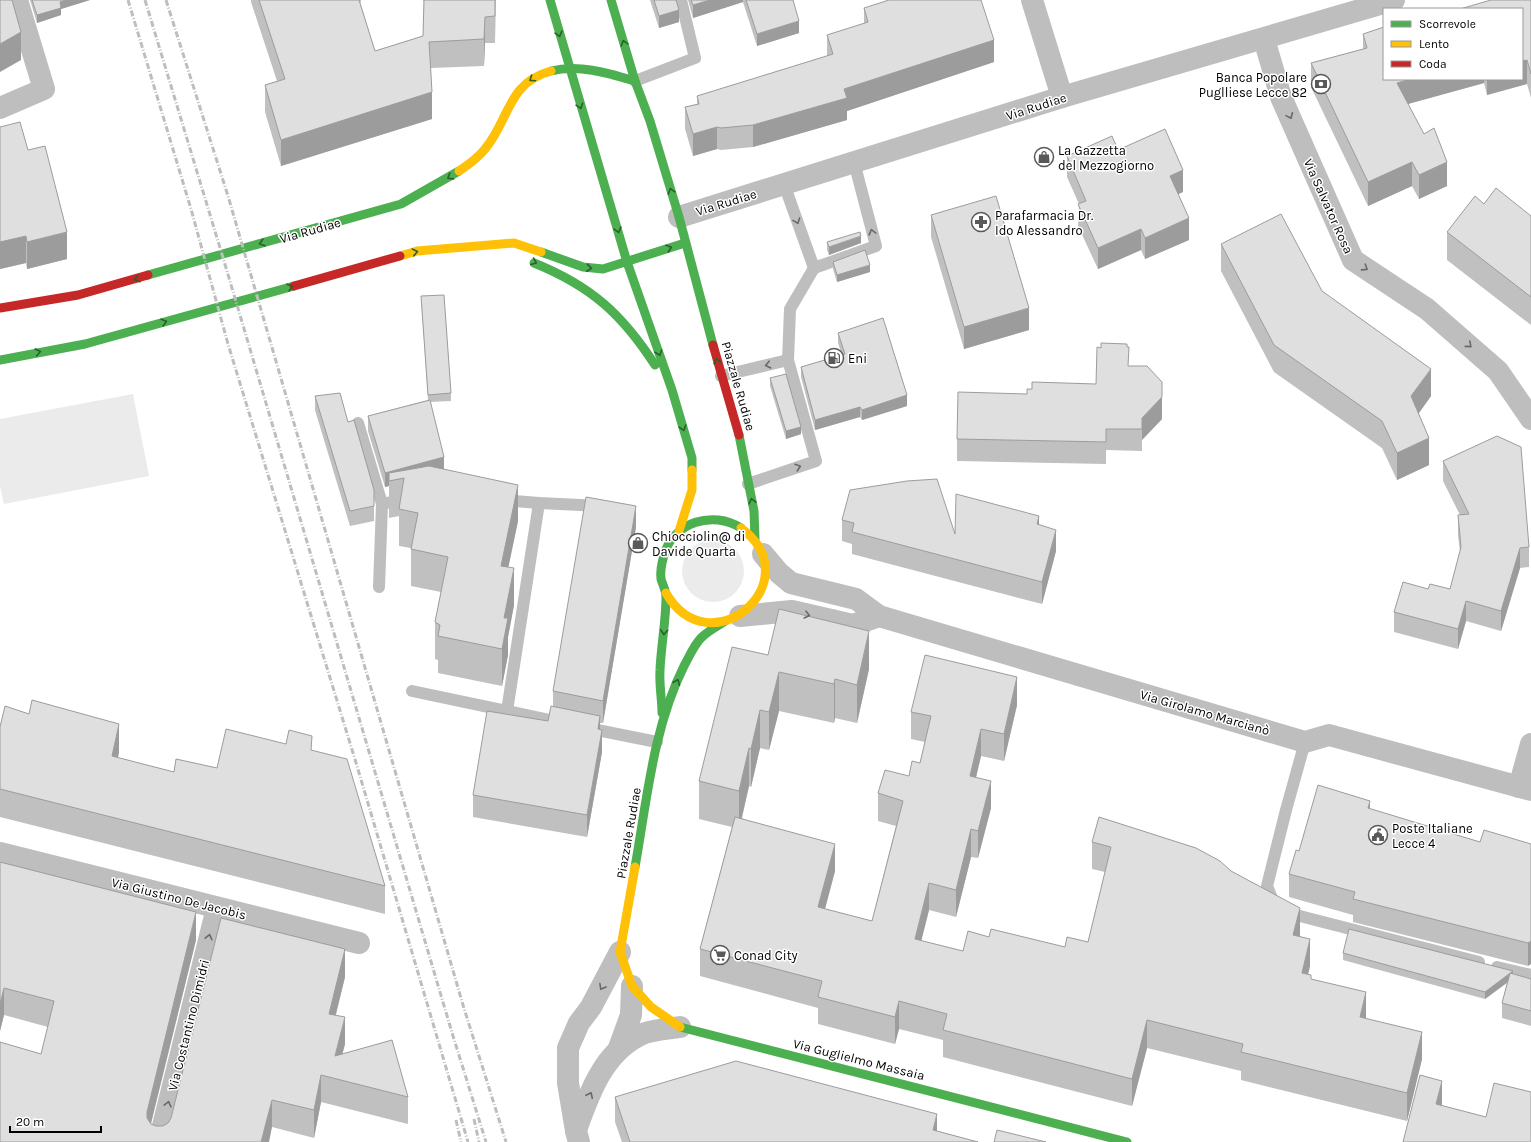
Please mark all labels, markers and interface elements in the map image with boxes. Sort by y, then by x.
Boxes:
legend [1383,8,1523,80]
text: Scorrevole [1419,17,1476,31]
one-way arrow [554,31,563,38]
text: Lento [1419,37,1449,51]
one-way arrow [620,40,629,47]
text: Coda [1419,57,1447,71]
place label: Banca Popolare Puglliese Lecce 82 [1199,70,1307,100]
bank icon: Banca Popolare Puglliese Lecce 82 [1310,73,1332,95]
one-way arrow [529,74,536,82]
street label: Via Rudiae [1004,90,1069,123]
one-way arrow [576,102,584,109]
one-way arrow [1285,112,1293,119]
place label: La Gazzetta del Mezzogiorno [1058,143,1154,173]
shop icon: La Gazzetta del Mezzogiorno [1033,146,1055,168]
street label: Via Salvator Rosa [1301,156,1356,256]
one-way arrow [447,172,454,180]
street label: Via Rudiae [694,186,759,219]
one-way arrow [667,188,676,195]
place label: Parafarmacia Dr. Ido Alessandro [995,208,1093,238]
pharmacy icon: Parafarmacia Dr. Ido Alessandro [970,211,992,233]
street label: Via Rudiae [278,215,343,246]
one-way arrow [793,217,801,224]
one-way arrow [613,226,622,233]
one-way arrow [868,229,877,236]
one-way arrow [259,239,266,247]
one-way arrow [665,244,672,253]
one-way arrow [412,248,418,256]
one-way arrow [531,258,538,266]
one-way arrow [586,263,592,272]
one-way arrow [1361,263,1368,271]
one-way arrow [134,274,141,283]
one-way arrow [286,283,293,292]
one-way arrow [161,318,168,326]
street label: Piazzale Rudiae [719,340,759,433]
one-way arrow [1464,341,1472,348]
fuel station icon: Eni [823,347,845,369]
one-way arrow [35,349,41,357]
one-way arrow [654,350,663,357]
place label: Eni [848,351,867,366]
one-way arrow [713,358,722,365]
one-way arrow [764,361,771,369]
one-way arrow [678,424,687,431]
one-way arrow [794,463,801,472]
one-way arrow [748,497,756,504]
place label: Chiocciolin@ di Davide Quarta [652,529,745,559]
shop icon: Chiocciolin@ di Davide Quarta [627,532,649,554]
one-way arrow [803,611,810,619]
one-way arrow [659,629,668,635]
one-way arrow [673,678,681,685]
street label: Via Girolamo Marcianò [1138,687,1271,738]
street label: Piazzale Rudiae [613,786,644,880]
place label: Poste Italiane Lecce 4 [1392,821,1473,851]
public building icon: Poste Italiane Lecce 4 [1367,824,1389,846]
street label: Via Giustino De Jacobis [110,874,248,923]
one-way arrow [205,934,213,940]
supermarket icon: Conad City [709,944,731,966]
place label: Conad City [734,948,798,963]
street label: Via Costantino Dimidri [165,958,212,1092]
one-way arrow [600,983,607,990]
street label: Via Guglielmo Massaia [791,1036,926,1083]
one-way arrow [585,1092,593,1099]
one-way arrow [163,1101,172,1108]
scale bar [10,1108,101,1134]
text: 20 m [16,1115,44,1129]

